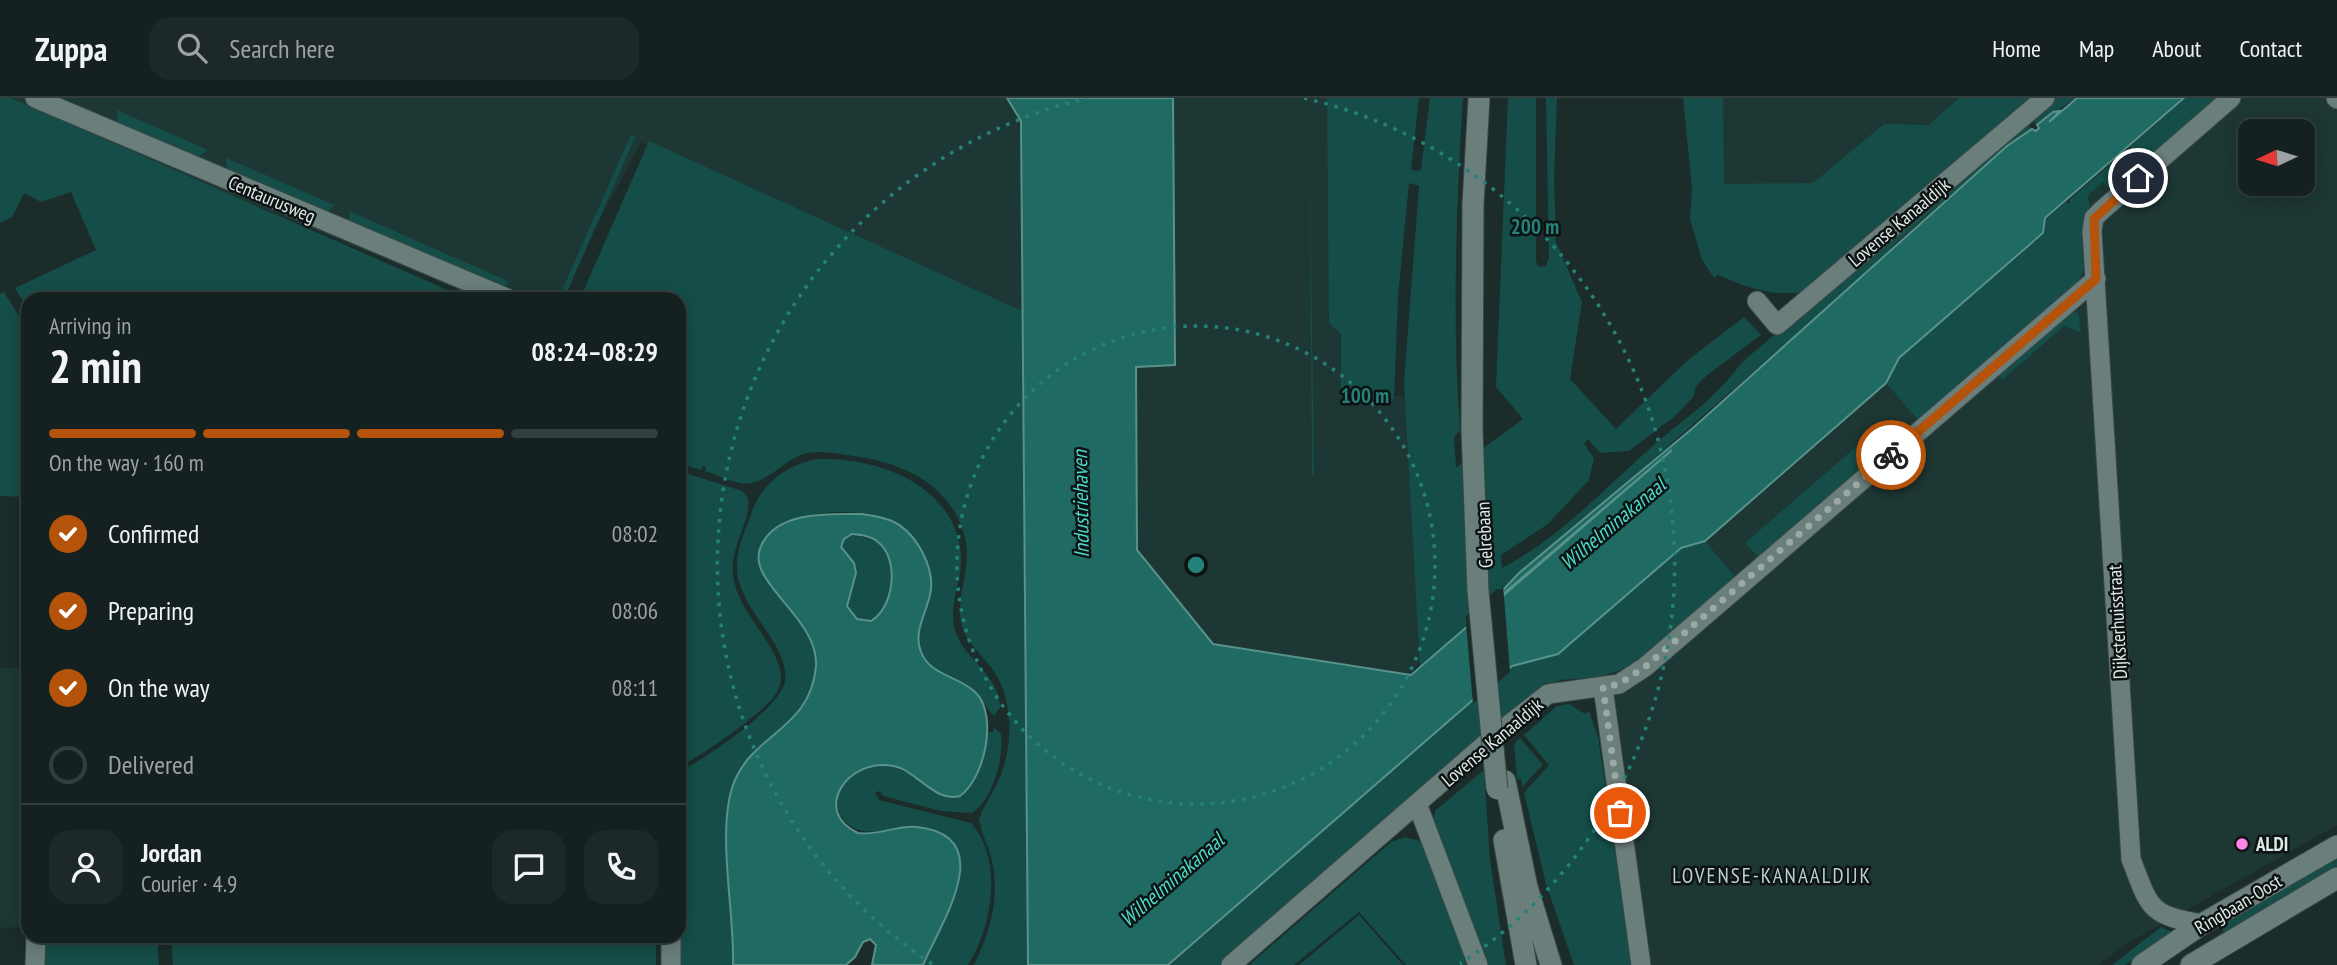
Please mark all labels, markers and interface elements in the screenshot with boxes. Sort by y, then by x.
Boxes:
search box [149,17,639,80]
text: Zuppa [35,27,107,70]
icon: search [173,29,211,67]
text: Search here [229,32,335,65]
text: Home [1992,33,2041,64]
text: Map [2079,33,2114,64]
text: About [2152,33,2201,64]
text: Contact [2239,33,2302,64]
north arrow [2238,119,2315,196]
map controls [2238,119,2315,196]
pin [2108,148,2168,208]
icon: home [2119,159,2157,197]
street label: Centaurusweg [225,170,319,228]
street label: Lovense Kanaaldijk [1843,172,1955,271]
text: 200 m [1511,213,1559,240]
text: Arriving in [49,311,131,340]
text: 08:24–08:29 [531,335,658,368]
text: 2 min [49,336,142,396]
text: 100 m [1341,382,1389,409]
courier [1856,420,1926,490]
icon: bike [1872,436,1910,474]
text: On the way · 160 m [49,448,204,477]
water label: Industriehaven [1066,448,1095,558]
water label: Wilhelminakanaal [1554,470,1673,576]
street label: Gelrebaan [1470,501,1498,569]
icon: check [49,515,87,553]
text: Confirmed [108,517,199,550]
text: 08:02 [612,519,658,548]
centre of rings [1184,553,1208,577]
street label: Dijksterhuisstraat [2102,563,2132,680]
icon: check [49,592,87,630]
text: Preparing [108,594,194,627]
text: 08:06 [612,596,658,625]
icon: check [49,669,87,707]
text: On the way [108,671,210,704]
text: 08:11 [612,673,658,702]
street label: Lovense Kanaaldijk [1436,692,1548,791]
text: Delivered [108,748,194,781]
pin [1590,783,1650,843]
icon: bag [1601,794,1639,832]
water label: Wilhelminakanaal [1114,826,1231,932]
button: person [49,830,123,904]
button: chat [492,830,566,904]
button: phone [584,830,658,904]
place label: ALDI [2255,832,2288,856]
text: Jordan [141,836,202,869]
marker: ALDI [2234,836,2250,852]
district label: LOVENSE-KANAALDIJK [1672,862,1872,889]
street label: Ringbaan-Oost [2190,868,2287,939]
text: Courier · 4.9 [141,869,237,898]

